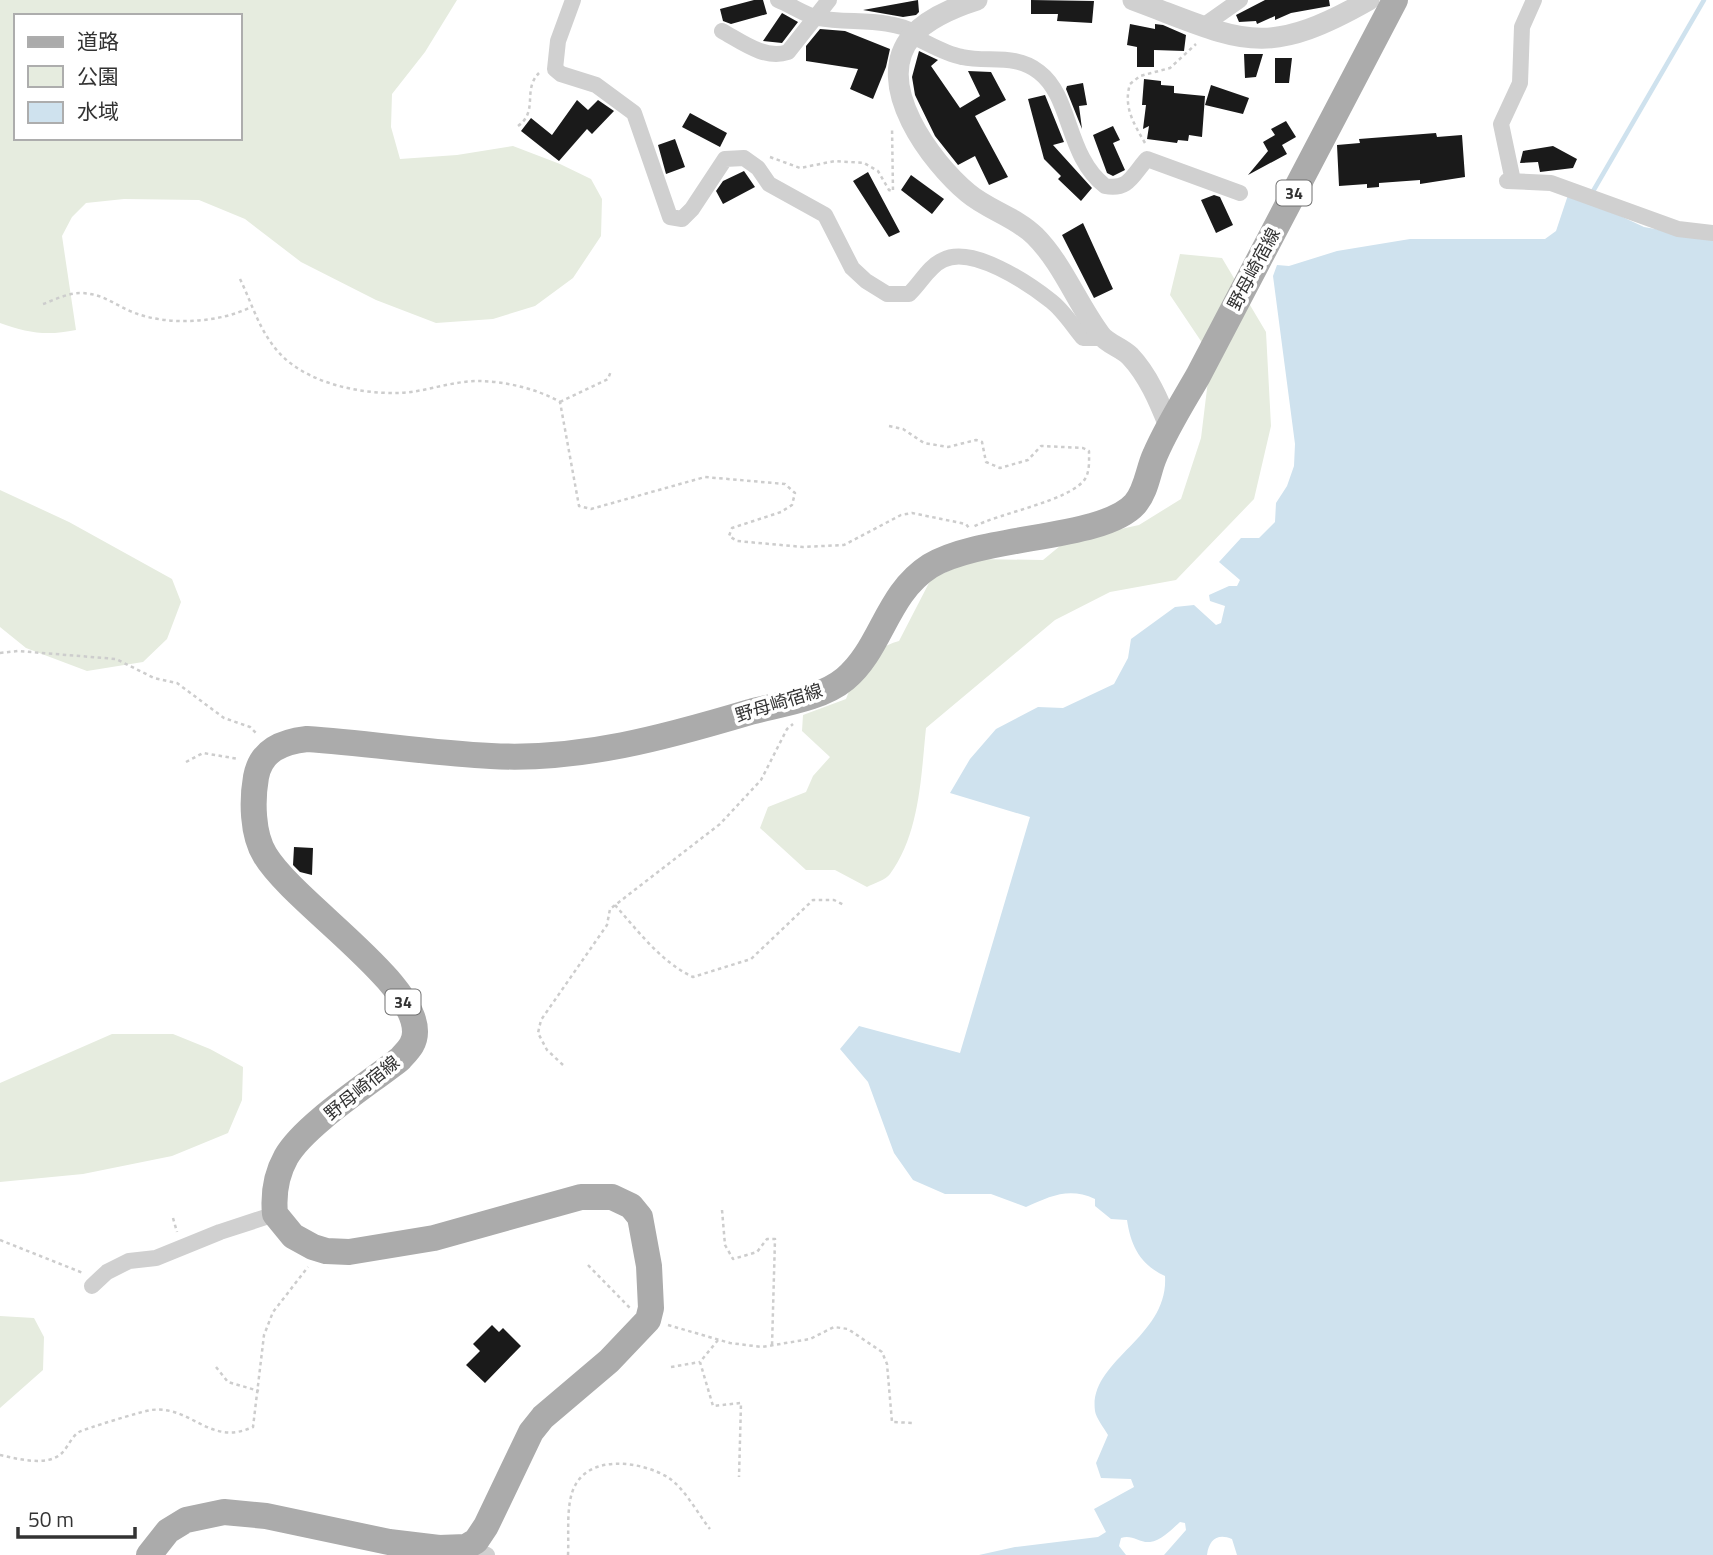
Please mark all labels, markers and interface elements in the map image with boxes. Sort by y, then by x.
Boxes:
legend [14,14,242,140]
text: 道路 [77,25,119,57]
text: 公園 [77,60,119,92]
text: 水域 [77,95,119,127]
road number: 34 [1276,181,1312,206]
street label: 野母崎宿線 [1221,223,1287,315]
street label: 野母崎宿線 [732,676,826,729]
road number: 34 [386,990,420,1014]
street label: 野母崎宿線 [318,1049,405,1126]
scale bar [18,1496,135,1540]
text: 50 m [28,1503,74,1535]

